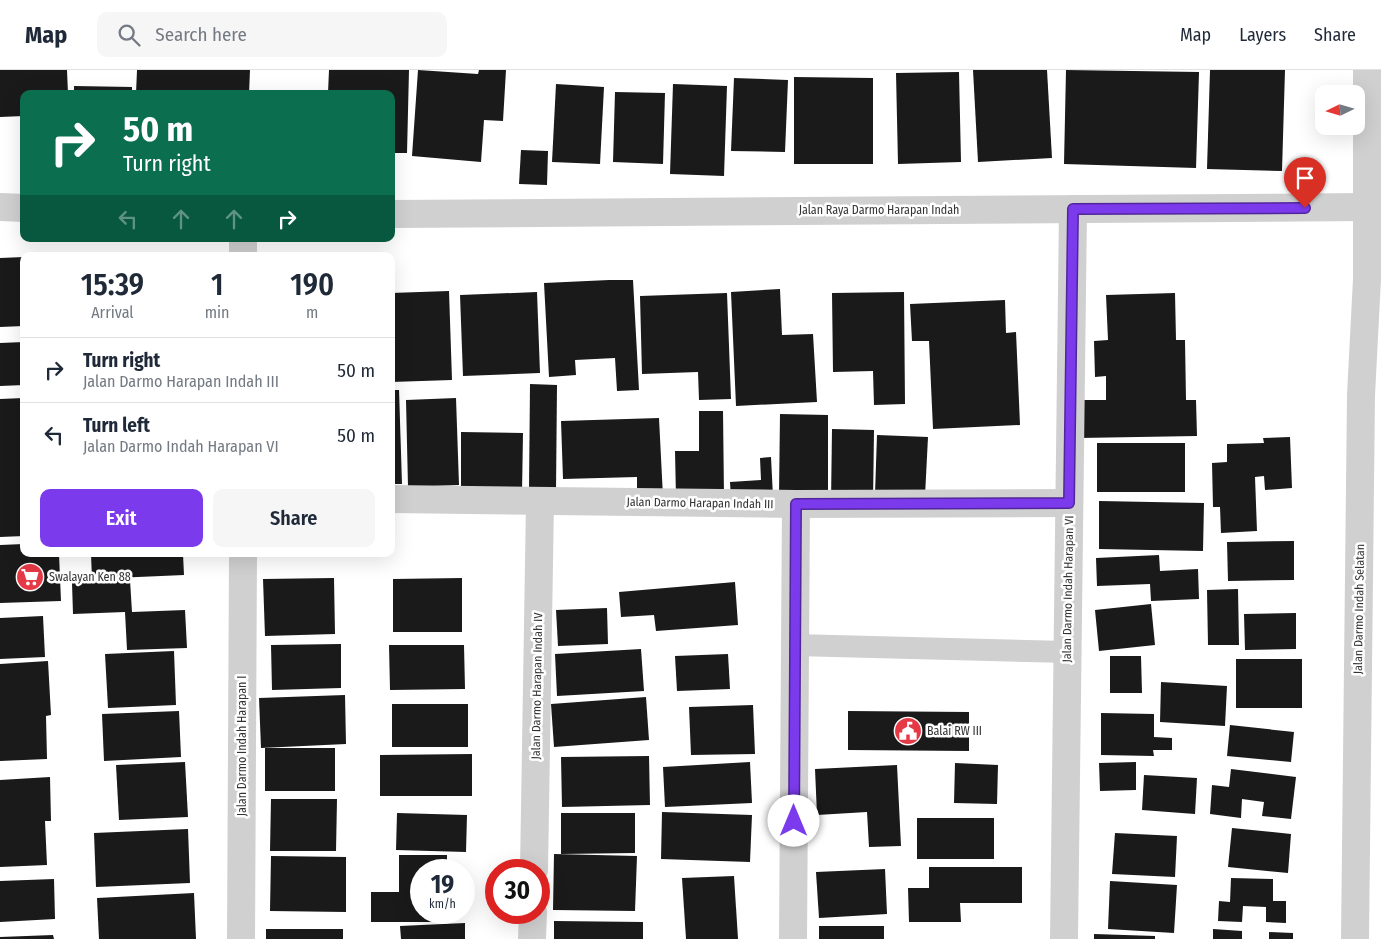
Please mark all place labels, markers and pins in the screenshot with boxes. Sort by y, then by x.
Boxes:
pin [1284,157,1326,208]
supermarket icon: Swalayan Ken 88 [15,562,45,592]
place label: Swalayan Ken 88 [49,570,131,584]
public building icon: Balai RW III [893,716,923,746]
place label: Balai RW III [927,724,982,738]

